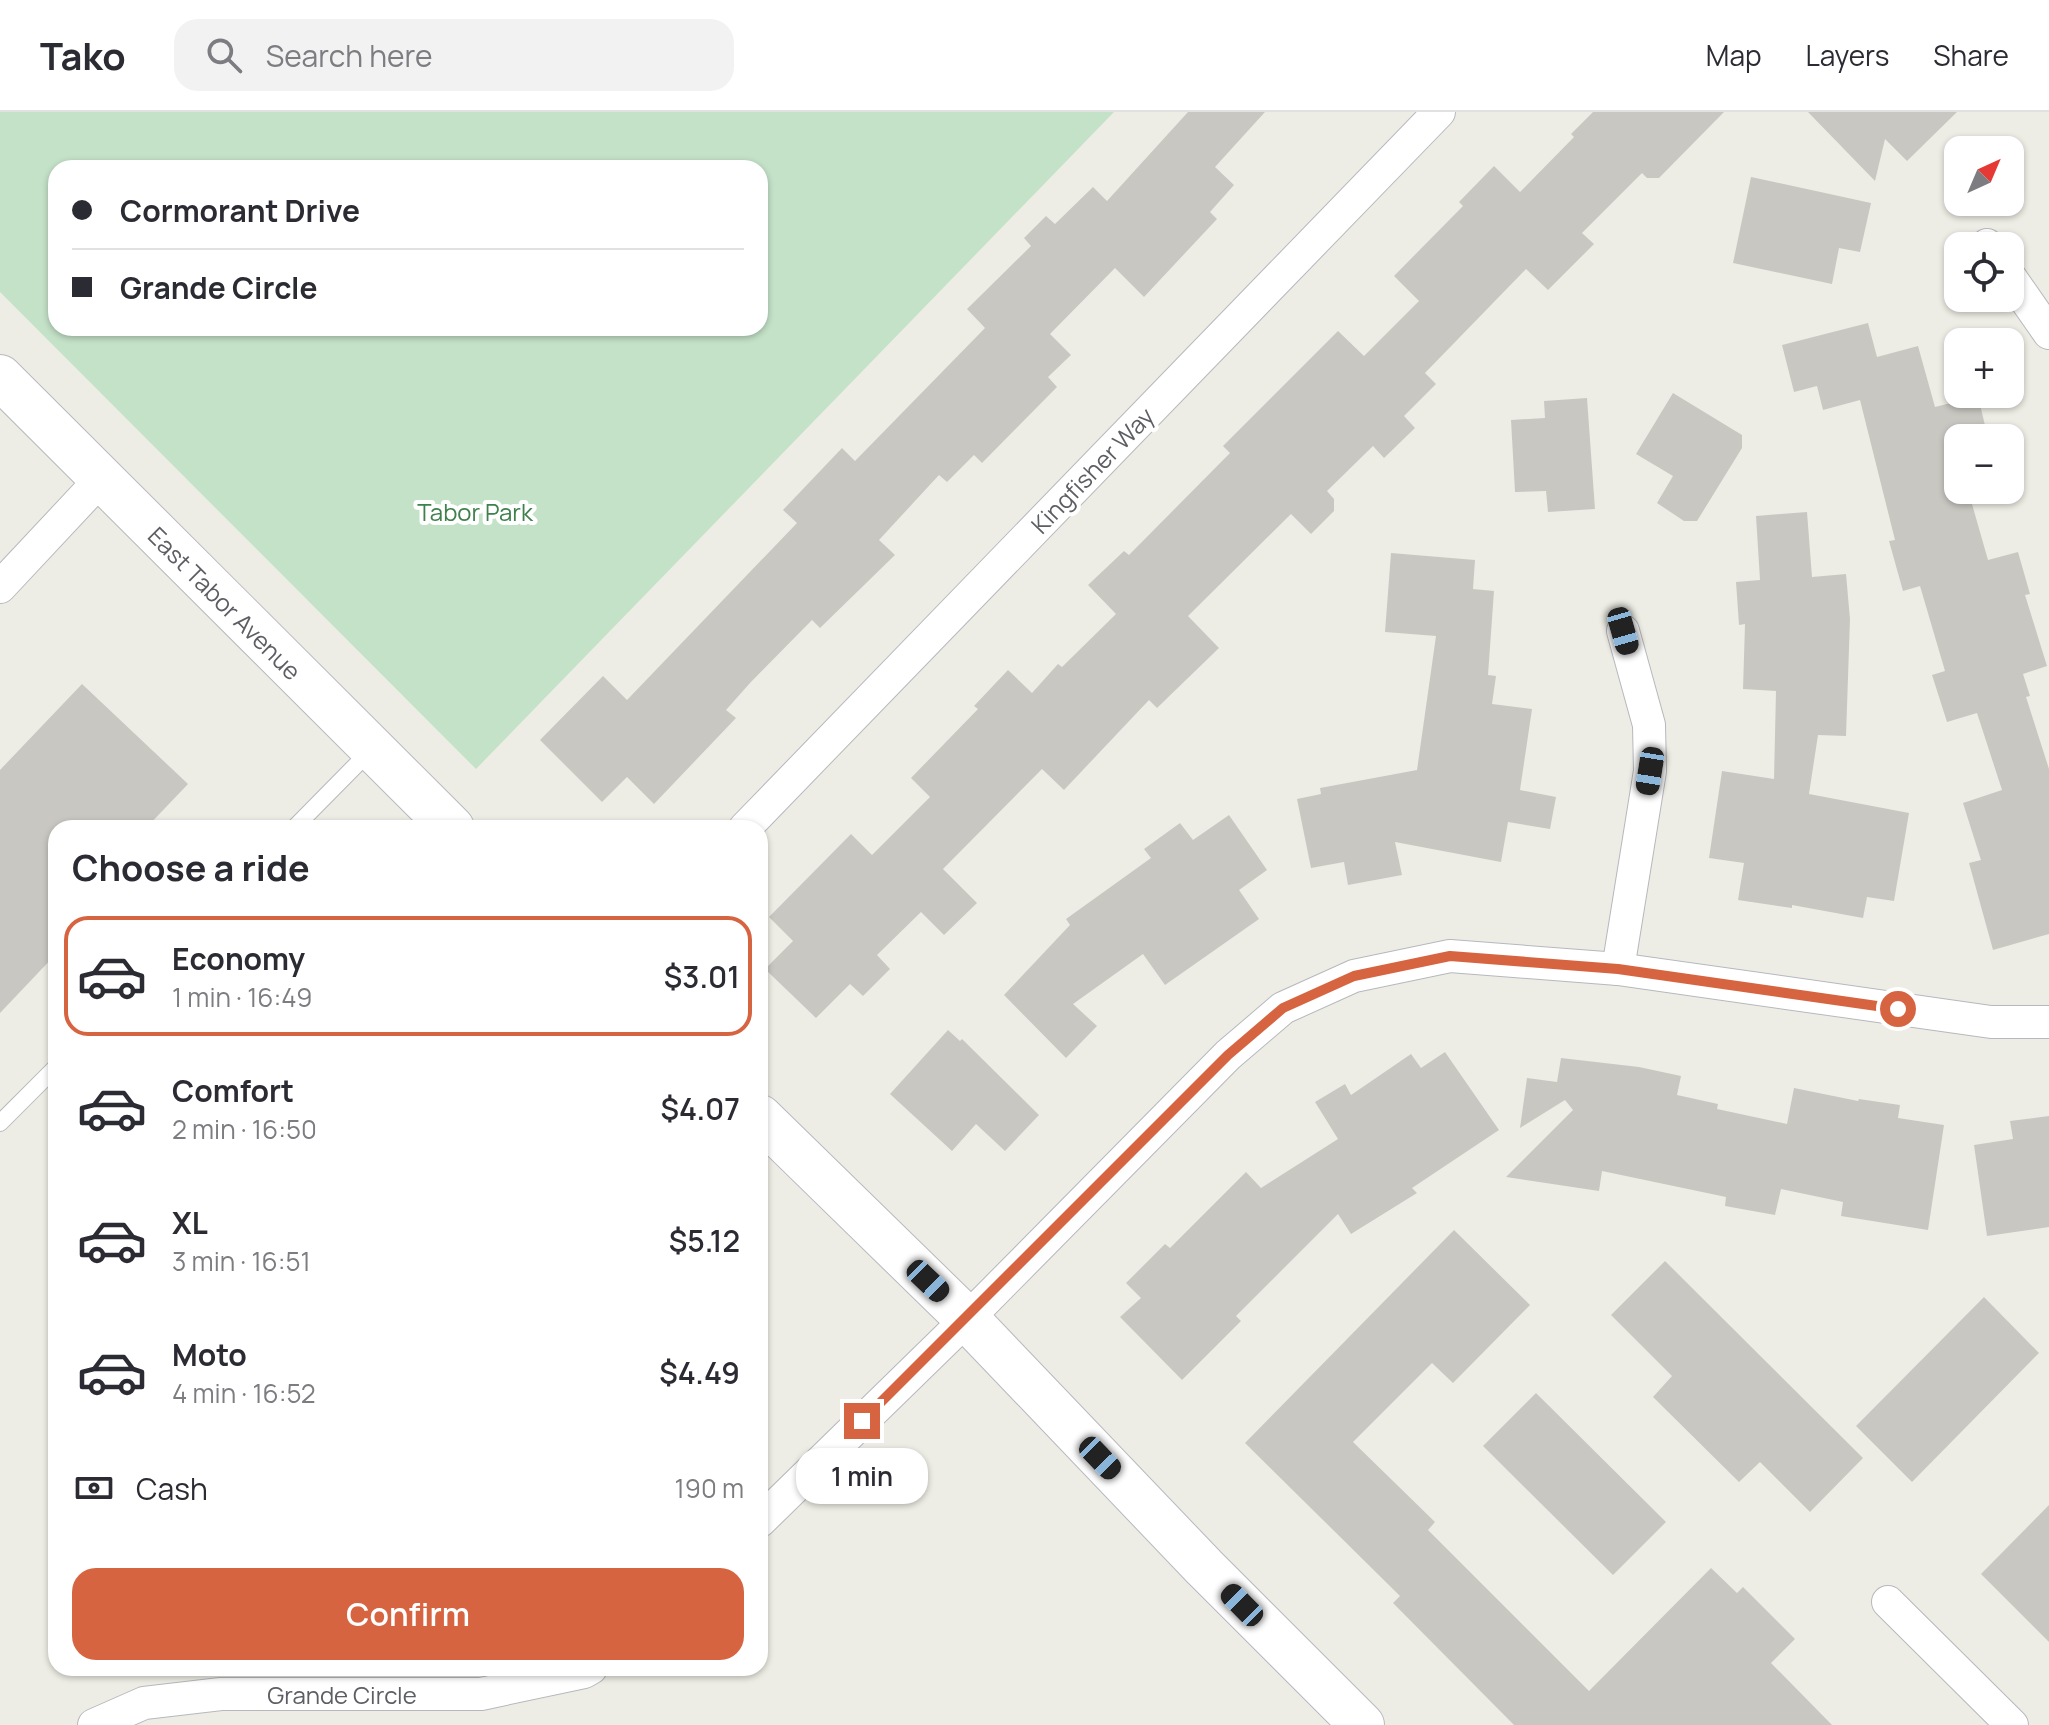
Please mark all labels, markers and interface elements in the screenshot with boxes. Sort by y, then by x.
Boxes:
search box [174,19,734,91]
text: Tako [40,29,126,81]
icon: search [202,33,246,77]
text: Search here [266,35,433,76]
text: Map [1706,36,1762,74]
text: Layers [1806,36,1889,74]
text: Share [1933,36,2009,74]
north arrow [1944,136,2024,216]
map controls [1944,136,2024,504]
text: Cormorant Drive [120,190,360,231]
button: locate [1944,232,2024,312]
text: Grande Circle [120,267,317,308]
button: + [1944,328,2024,408]
street label: Kingfisher Way [1023,399,1161,540]
button: − [1944,424,2024,504]
park label: Tabor Park [417,495,534,528]
street label: East Tabor Avenue [141,519,309,687]
car [1605,605,1641,657]
car [1634,745,1666,797]
text: Choose a ride [72,843,310,892]
text: Economy [172,938,305,979]
icon: car [76,940,148,1012]
text: $3.01 [664,956,740,997]
text: 1 min · 16:49 [172,979,312,1015]
route start [1880,991,1916,1027]
text: Comfort [172,1070,294,1111]
icon: car [76,1072,148,1144]
text: $4.07 [661,1088,740,1129]
text: 2 min · 16:50 [172,1111,317,1147]
text: XL [172,1202,208,1243]
icon: car [76,1204,148,1276]
text: $5.12 [669,1220,740,1261]
text: 3 min · 16:51 [172,1243,311,1279]
car [902,1256,954,1306]
text: Moto [172,1334,247,1375]
icon: car [76,1336,148,1408]
text: $4.49 [659,1352,740,1393]
text: 4 min · 16:52 [172,1375,316,1411]
route end [844,1403,880,1439]
car [1075,1432,1125,1484]
callout: 1 min [796,1449,928,1505]
text: 1 min [831,1458,893,1494]
icon: cash [72,1466,116,1510]
text: Cash [136,1468,208,1509]
text: 190 m [675,1470,744,1506]
button: Confirm [72,1568,744,1660]
car [1217,1580,1267,1630]
street label: Grande Circle [267,1678,417,1711]

